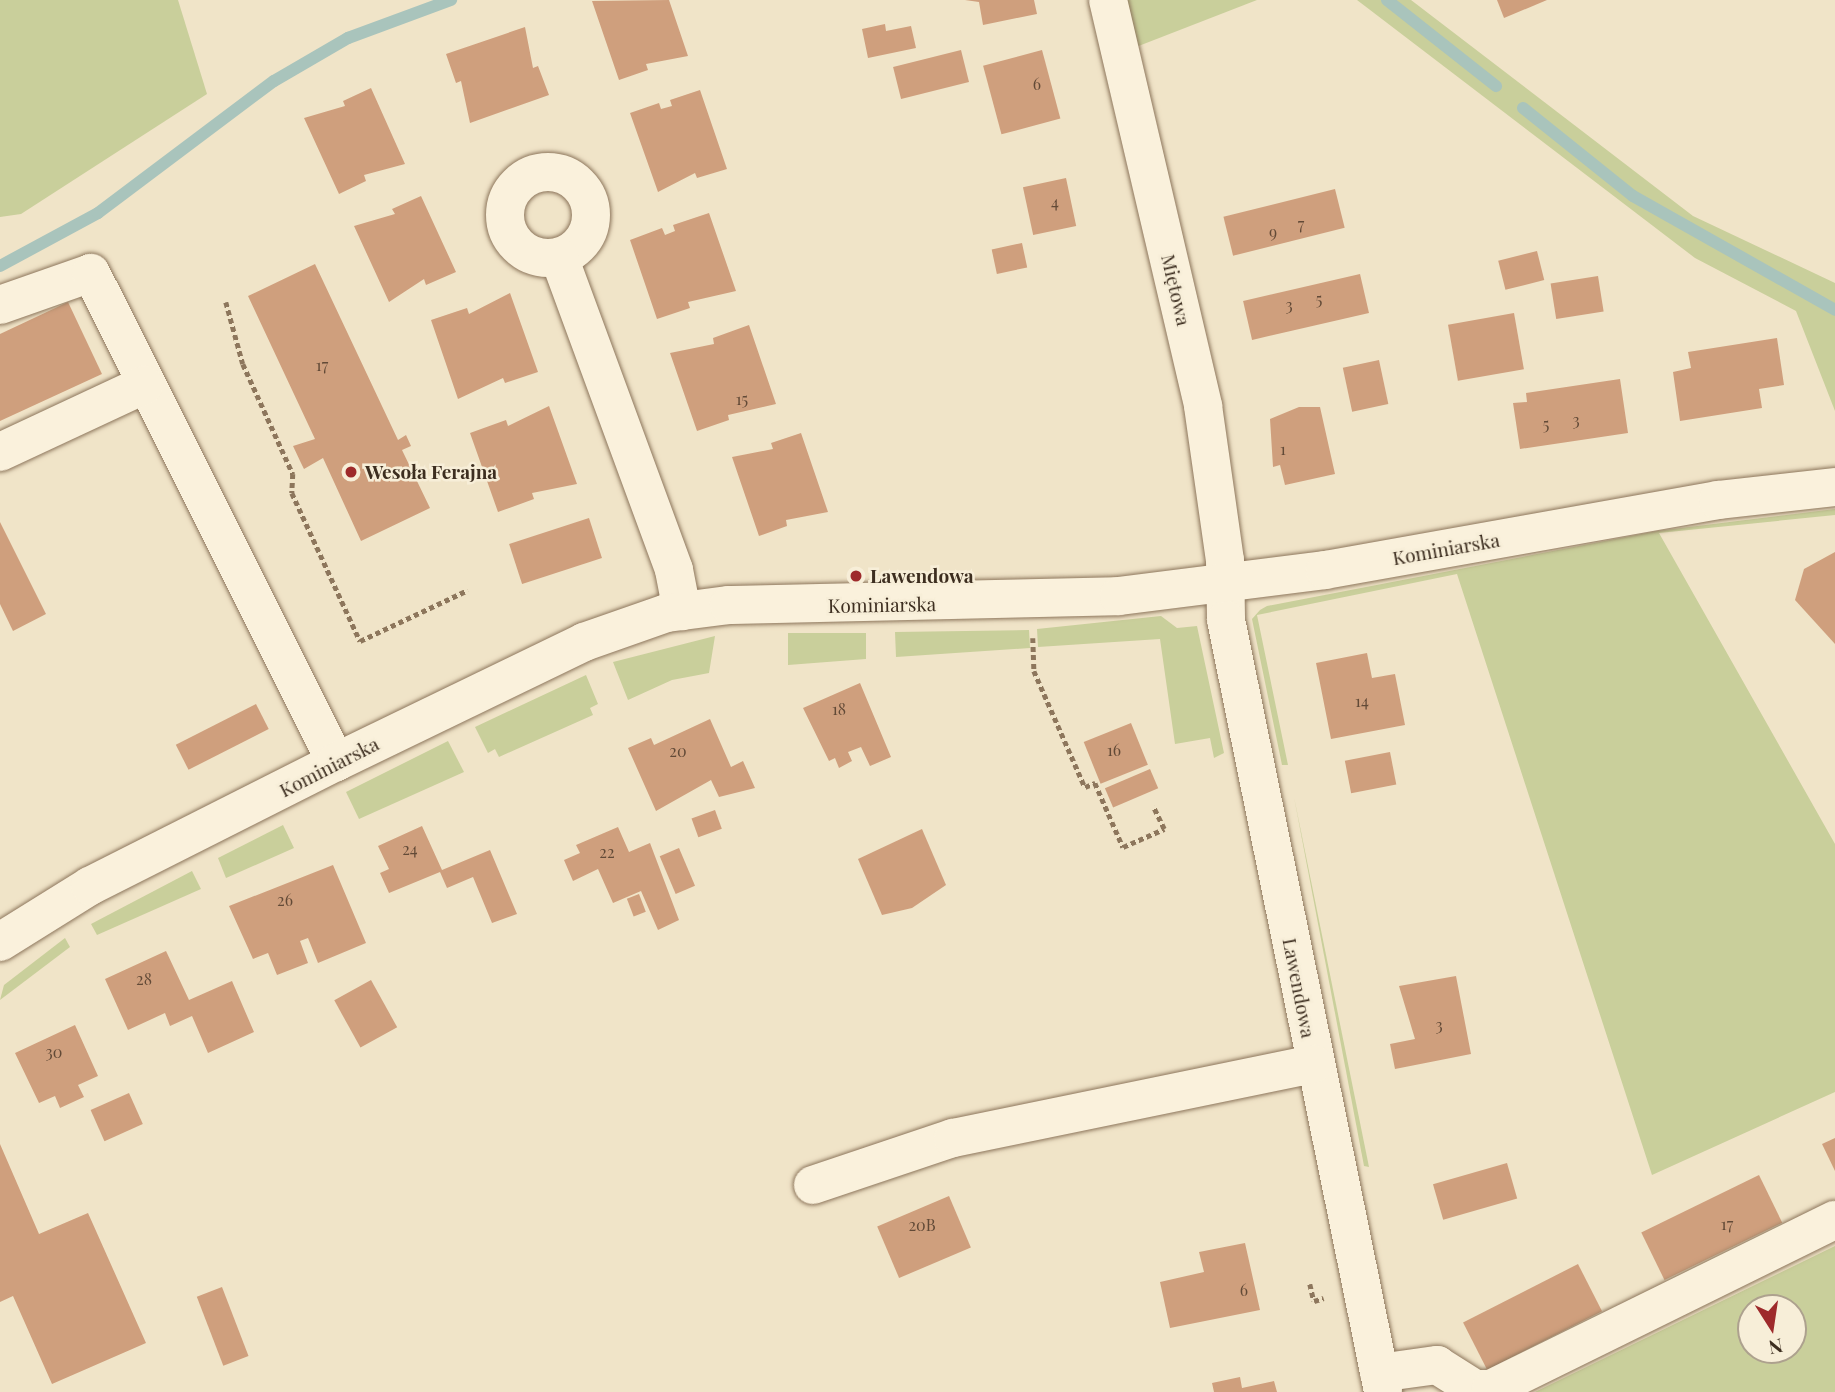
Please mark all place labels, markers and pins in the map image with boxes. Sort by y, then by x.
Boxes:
place label: Wesoła Ferajna [365,461,497,483]
marker: Wesoła Ferajna [343,464,359,480]
place label: Lawendowa [870,565,974,587]
marker: Lawendowa [848,568,864,584]

